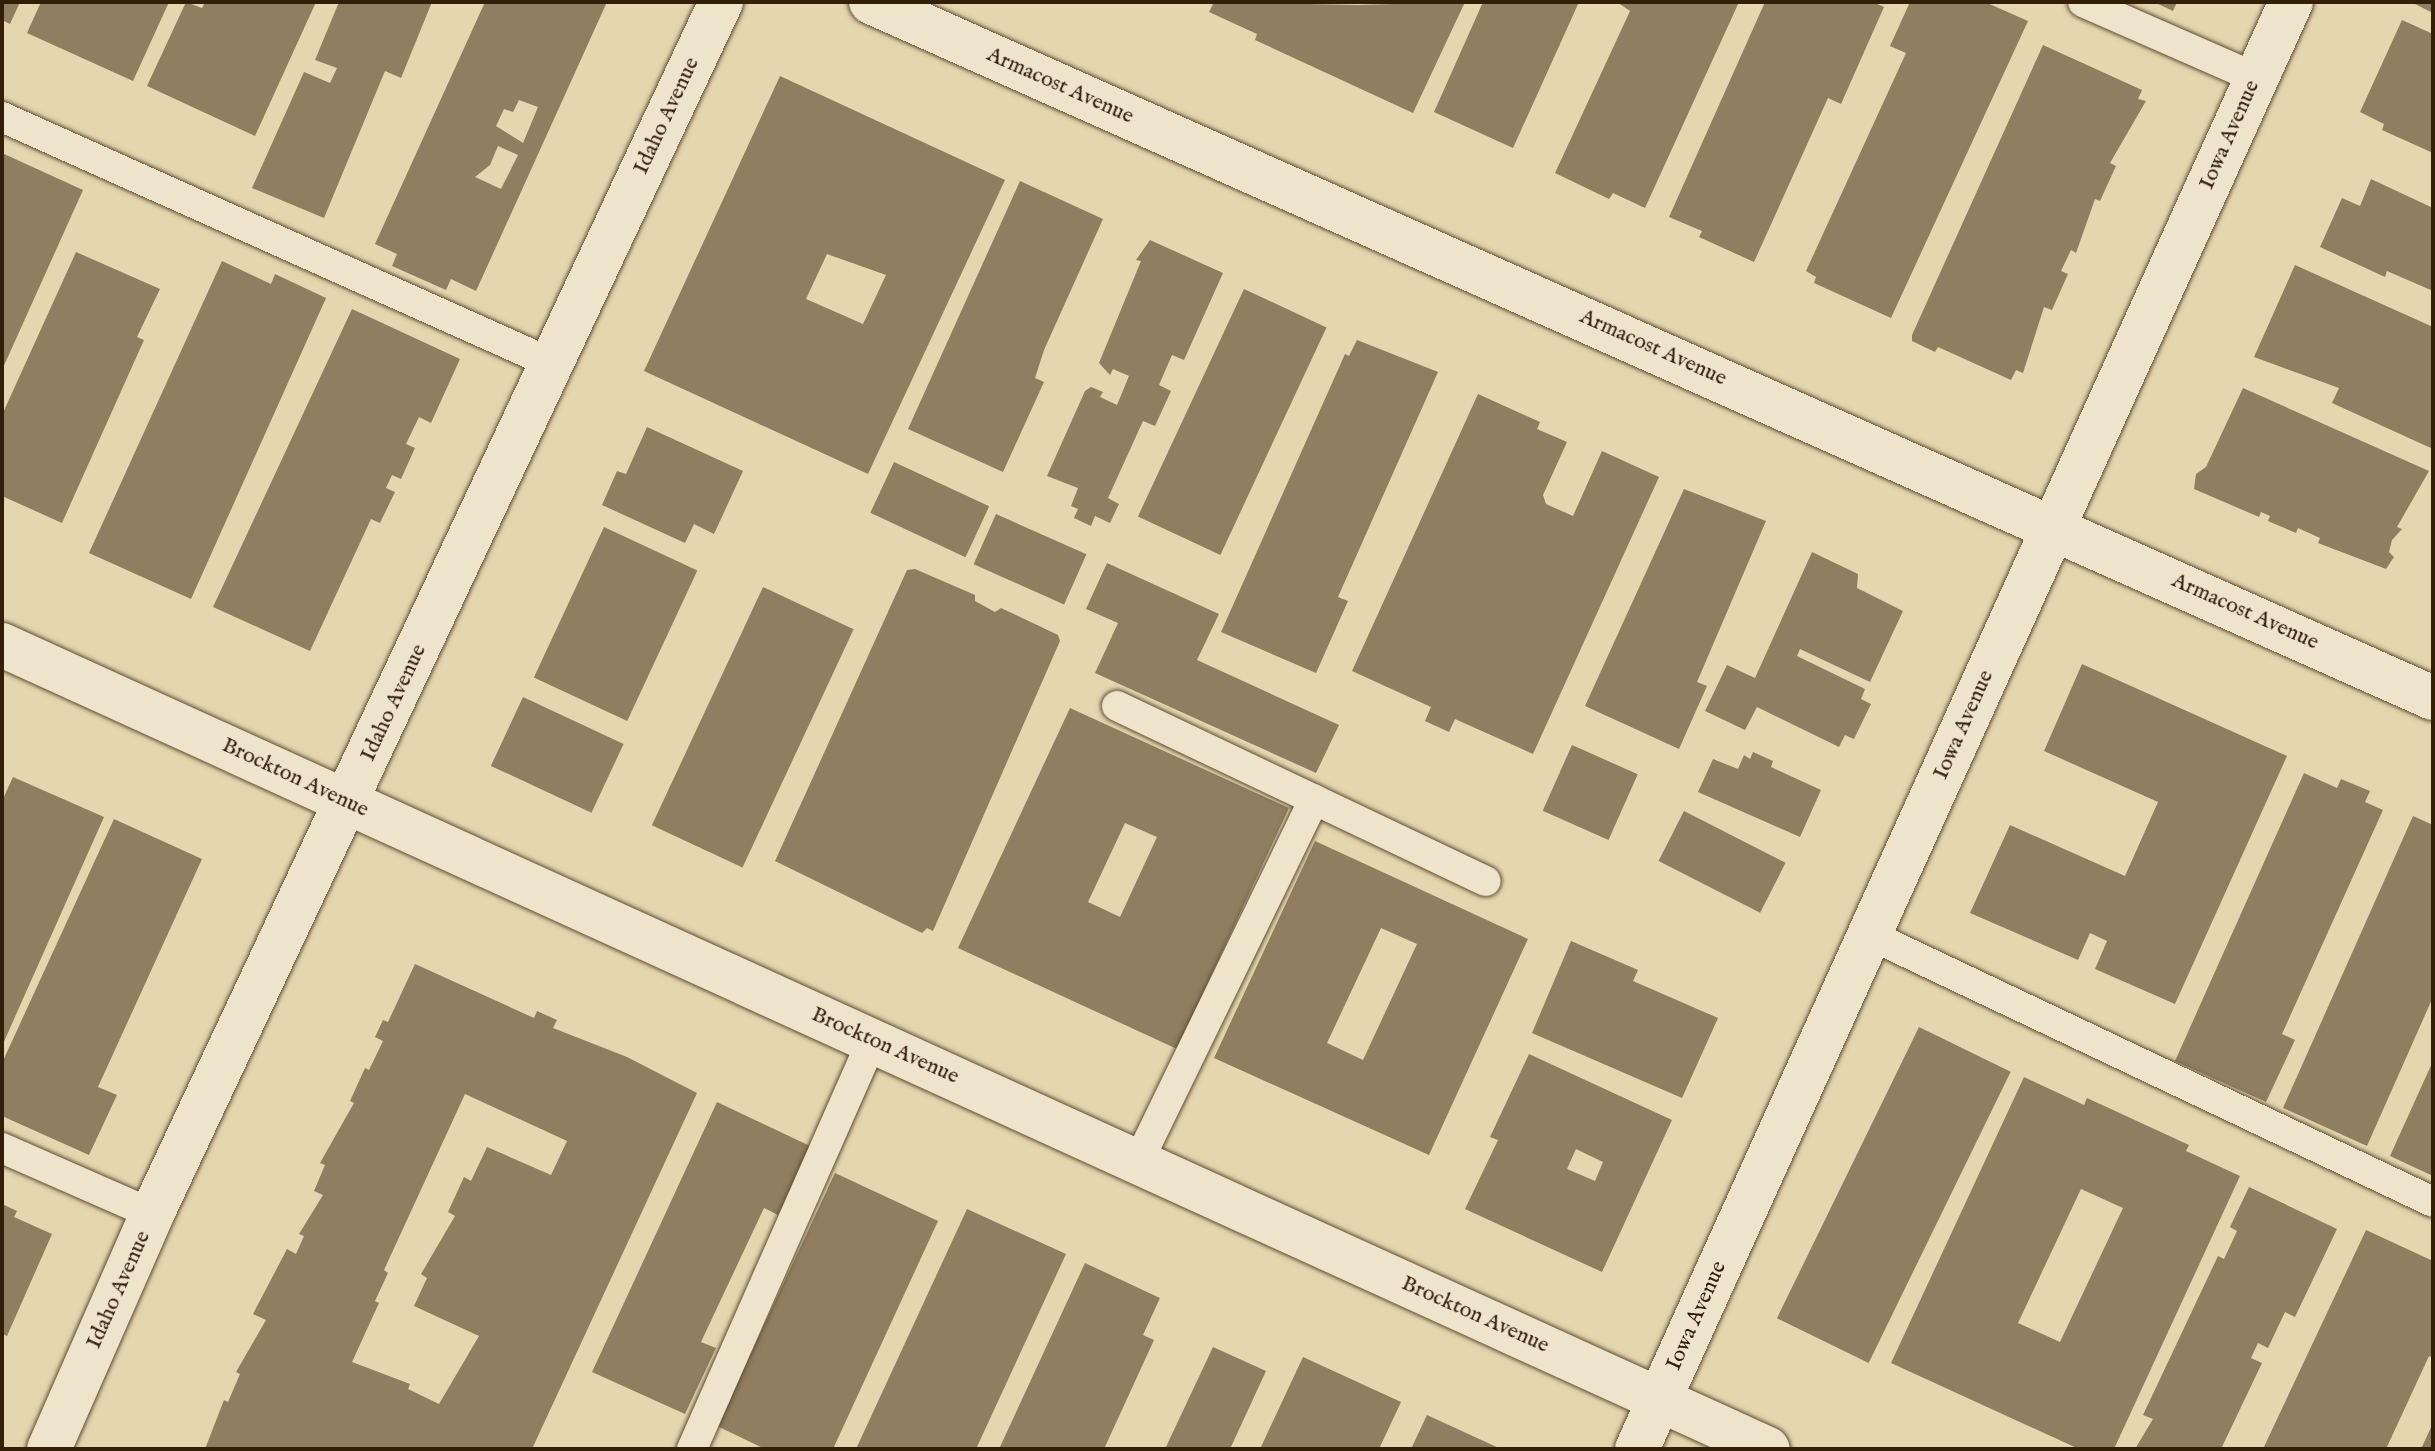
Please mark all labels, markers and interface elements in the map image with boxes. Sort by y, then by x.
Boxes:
street label: Armacost Avenue [982,42,1138,130]
street label: Idaho Avenue [628,53,706,179]
street label: Iowa Avenue [2194,76,2266,194]
street label: Armacost Avenue [1575,304,1731,392]
street label: Armacost Avenue [2167,568,2323,656]
street label: Idaho Avenue [355,640,433,766]
street label: Iowa Avenue [1928,666,2000,784]
street label: Brockton Avenue [217,732,373,824]
street label: Brockton Avenue [807,1002,963,1090]
street label: Idaho Avenue [81,1227,157,1353]
street label: Iowa Avenue [1661,1257,1733,1375]
street label: Brockton Avenue [1397,1271,1553,1359]

